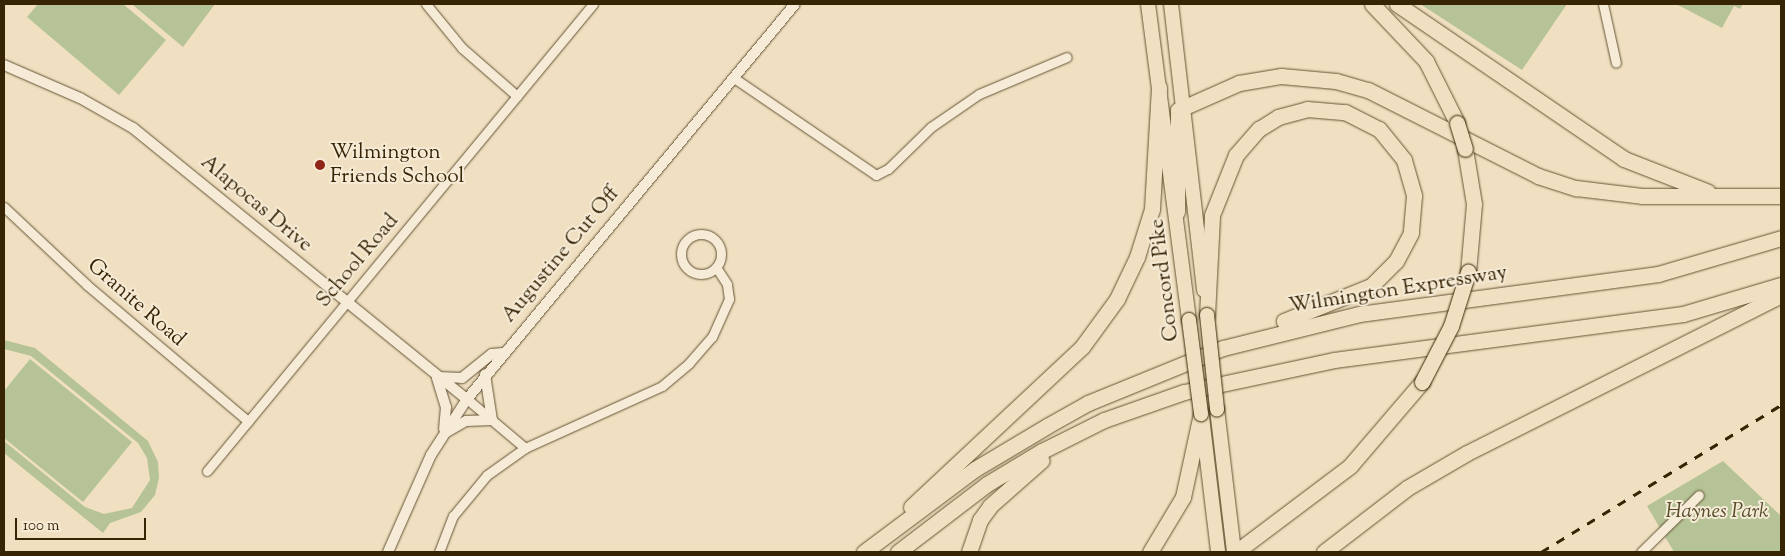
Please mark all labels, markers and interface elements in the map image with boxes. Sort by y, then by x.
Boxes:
place label: Wilmington Friends School [330,140,464,190]
street label: Alapocas Drive [195,150,317,258]
marker: Wilmington Friends School [314,159,326,171]
street label: Augustine Cut Off [497,182,625,328]
street label: School Road [312,209,404,313]
street label: Concord Pike [1145,217,1185,343]
street label: Granite Road [82,254,190,352]
street label: Wilmington Expressway [1287,260,1509,320]
park label: Haynes Park [1666,499,1768,525]
scale bar [18,508,149,540]
text: 100 m [23,516,59,537]

